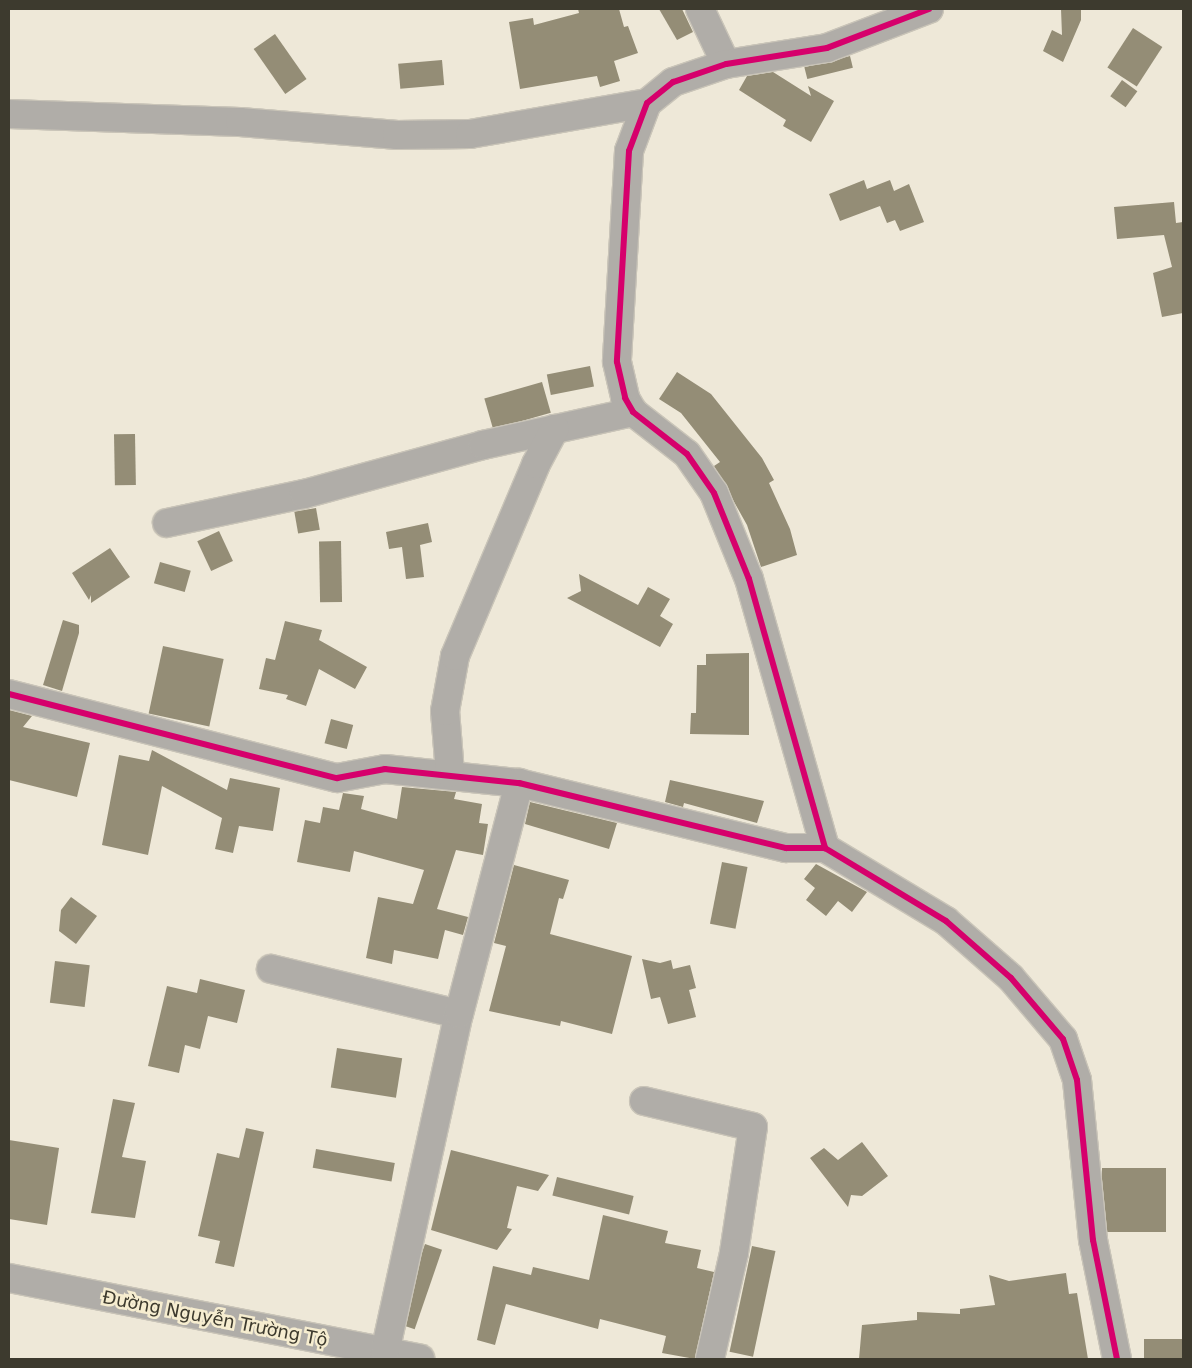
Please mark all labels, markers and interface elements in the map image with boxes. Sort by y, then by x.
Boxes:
street label: Đường Nguyễn Trường Tộ [101,1287,329,1351]

